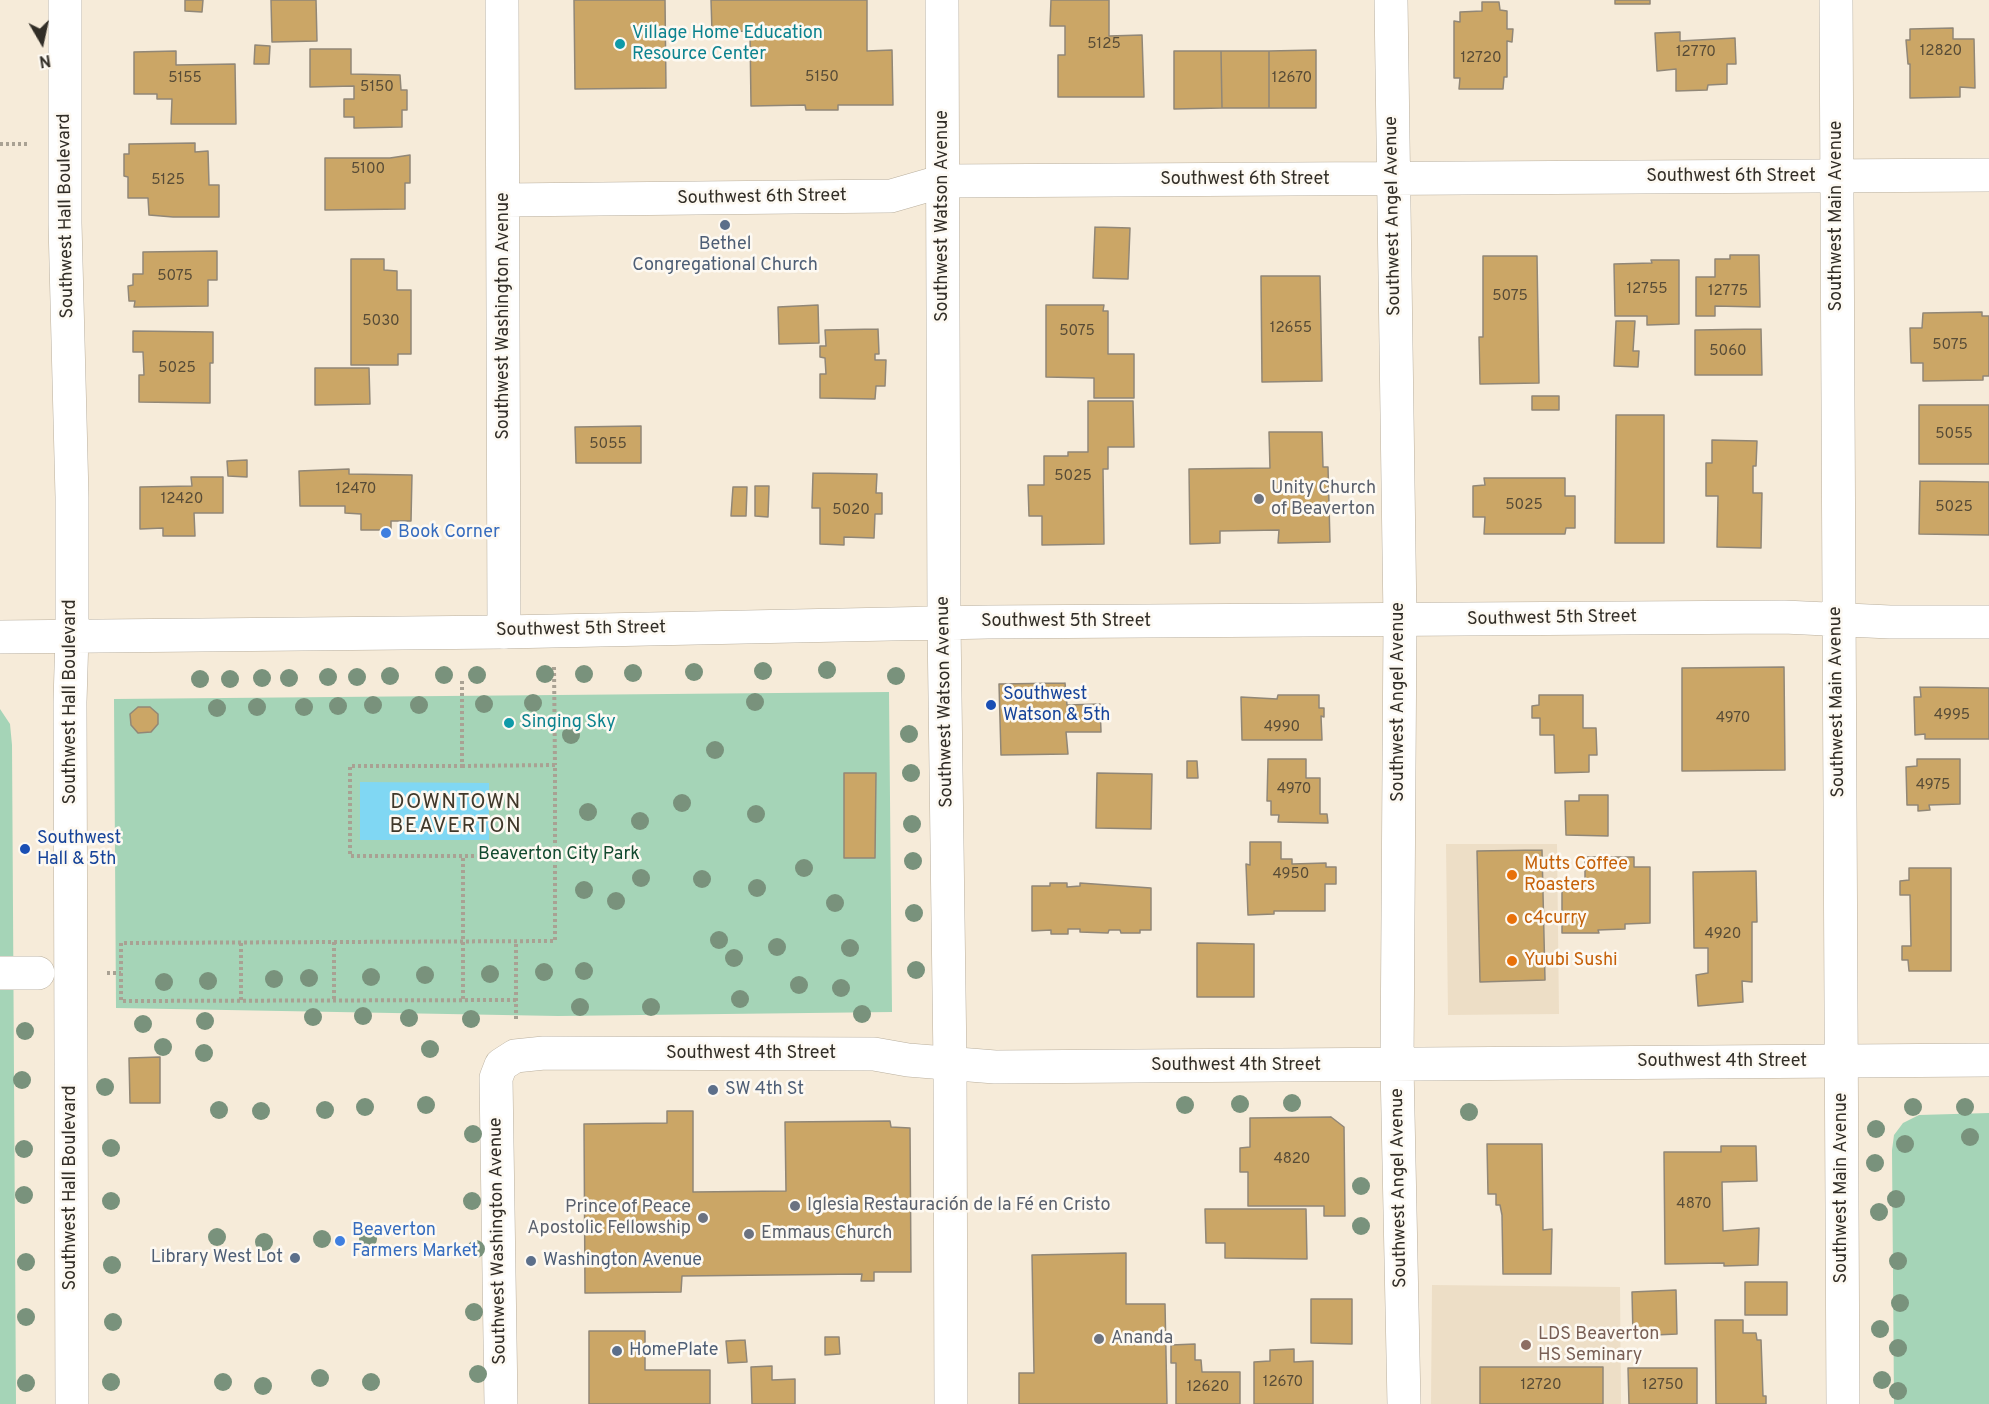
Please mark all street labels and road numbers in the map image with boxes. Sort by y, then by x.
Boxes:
street label: Southwest Watson Avenue [932,110,954,322]
street label: Southwest Hall Boulevard [54,113,80,319]
street label: Southwest Angel Avenue [1381,116,1407,316]
street label: Southwest Main Avenue [1826,120,1848,312]
street label: Southwest 6th Street [1646,166,1816,188]
street label: Southwest 6th Street [1160,169,1330,191]
street label: Southwest 6th Street [677,186,847,210]
street label: Southwest Washington Avenue [493,192,515,440]
street label: Southwest Watson Avenue [933,596,959,808]
street label: Southwest Hall Boulevard [60,599,82,805]
street label: Southwest Angel Avenue [1388,602,1410,802]
street label: Southwest Main Avenue [1826,606,1850,798]
street label: Southwest 5th Street [1467,607,1637,631]
street label: Southwest 5th Street [981,611,1151,633]
street label: Southwest 5th Street [496,618,666,642]
street label: Southwest 4th Street [666,1043,836,1065]
street label: Southwest 4th Street [1637,1051,1807,1073]
street label: Southwest 4th Street [1151,1055,1321,1077]
street label: Southwest Hall Boulevard [60,1085,82,1291]
street label: Southwest Angel Avenue [1387,1088,1413,1288]
street label: Southwest Main Avenue [1831,1092,1853,1284]
street label: Southwest Washington Avenue [486,1117,512,1365]

